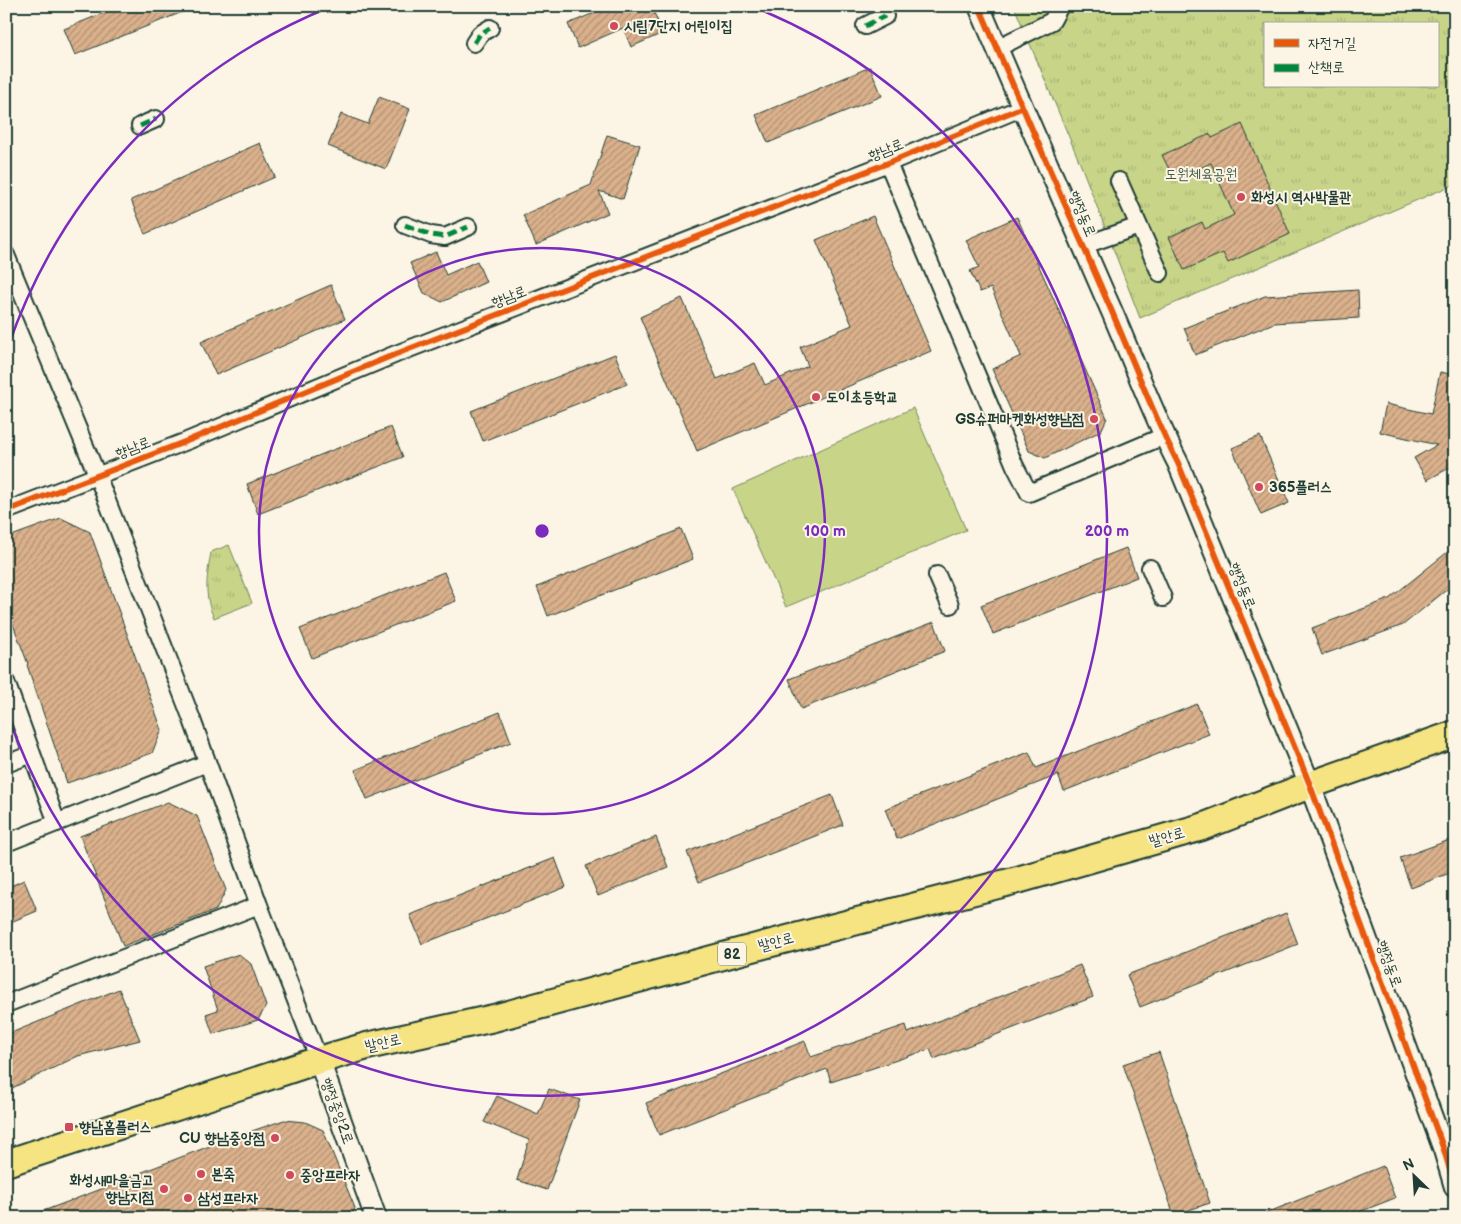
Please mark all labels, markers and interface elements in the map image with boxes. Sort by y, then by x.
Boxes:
place label: 시립7단지 어린이집 [624,17,733,36]
marker: 시립7단지 어린이집 [608,20,620,32]
legend [1264,22,1438,88]
text: 자전거길 [1308,34,1356,53]
text: 산책로 [1308,58,1344,77]
street label: 향남로 [866,134,906,166]
park label: 도원체육공원 [1165,165,1237,184]
street label: 행정동로 [1064,188,1100,240]
place label: 화성시 역사박물관 [1251,188,1352,207]
marker: 화성시 역사박물관 [1235,191,1247,203]
street label: 향남로 [489,282,529,312]
place label: 도이초등학교 [826,388,898,407]
marker: 도이초등학교 [810,391,822,403]
place label: GS슈퍼마켓화성향남점 [955,410,1084,429]
marker: GS슈퍼마켓화성향남점 [1088,413,1100,425]
street label: 향남로 [113,433,153,463]
place label: 365플러스 [1269,478,1332,497]
marker: 365플러스 [1253,481,1265,493]
centre of rings [533,522,551,540]
text: 100 m [804,522,846,541]
text: 200 m [1085,522,1129,541]
street label: 행정동로 [1224,560,1260,612]
street label: 발안로 [1147,823,1187,851]
street label: 발안로 [756,928,796,956]
street label: 행정동로 [1372,938,1406,990]
road number: 82 [718,942,746,966]
street label: 발안로 [363,1030,403,1056]
street label: 행정중앙2로 [316,1075,358,1147]
place label: 향남홈플러스 [78,1118,151,1137]
marker: 향남홈플러스 [63,1121,75,1133]
place label: CU 향남중앙점 [179,1129,265,1148]
marker: CU 향남중앙점 [269,1132,281,1144]
north arrow [1388,1152,1438,1202]
text: N [1400,1155,1417,1175]
place label: 본죽 [211,1165,235,1184]
place label: 중앙프라자 [300,1166,360,1185]
marker: 본죽 [195,1168,207,1180]
marker: 중앙프라자 [284,1169,296,1181]
place label: 화성새마을금고 향남지점 [70,1171,154,1207]
marker: 화성새마을금고 향남지점 [158,1183,170,1195]
place label: 삼성프라자 [197,1189,258,1208]
marker: 삼성프라자 [182,1192,194,1204]

